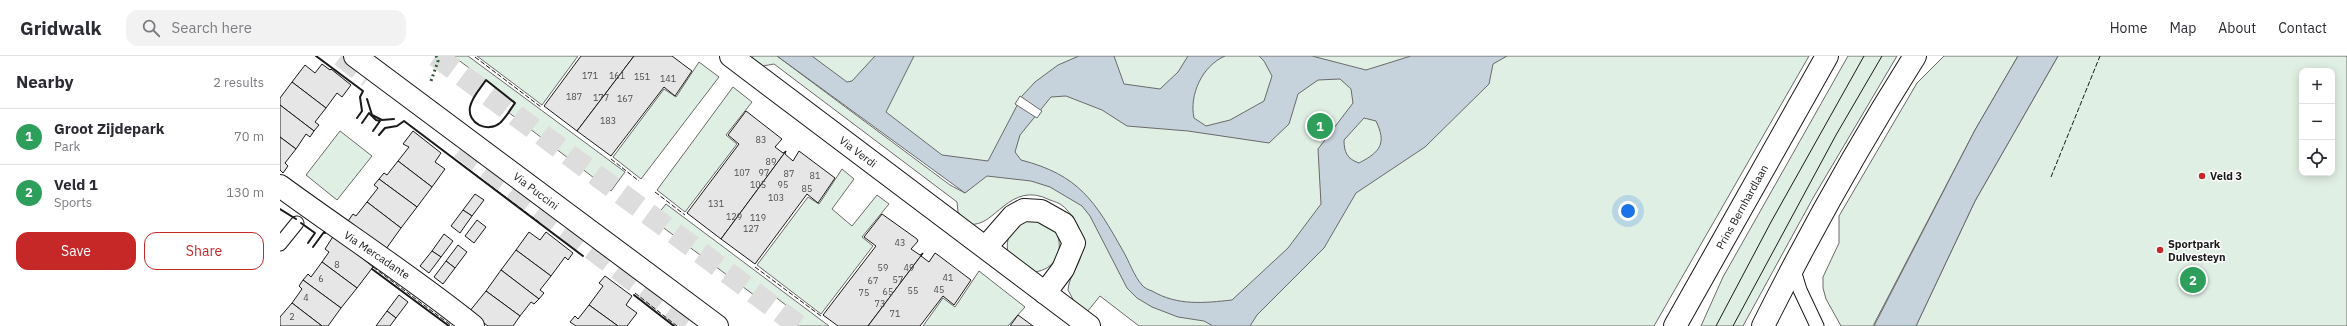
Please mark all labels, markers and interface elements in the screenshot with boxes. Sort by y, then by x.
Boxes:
search box [126,10,406,46]
text: Gridwalk [20,16,102,40]
icon: search [140,17,162,39]
text: Search here [172,18,252,37]
text: Home [2110,19,2147,37]
text: Map [2169,19,2196,37]
text: About [2218,19,2256,37]
text: Contact [2278,19,2327,37]
map controls [2299,68,2335,176]
button: + [2299,68,2335,104]
house number: 171 [582,70,598,81]
house number: 161 [609,70,625,81]
text: Nearby [16,71,74,93]
house number: 151 [634,71,650,82]
house number: 141 [660,73,676,84]
text: 2 results [213,74,264,91]
house number: 187 [566,91,582,102]
house number: 177 [593,92,609,103]
house number: 167 [617,93,633,104]
button: − [2299,104,2335,140]
pin: 1 [1307,111,1333,141]
house number: 183 [600,115,616,126]
text: Groot Zijdepark [54,119,165,138]
text: 1 [25,128,33,145]
text: 70 m [234,128,264,145]
street label: Via Verdi [836,133,880,171]
house number: 83 [756,134,766,145]
text: Park [54,138,80,155]
button: locate [2299,140,2335,176]
house number: 89 [766,156,776,167]
street label: Prins Bernhardlaan [1713,162,1771,252]
house number: 107 [734,167,750,178]
house number: 97 [759,167,769,178]
house number: 87 [784,168,794,179]
street label: Via Puccini [510,169,562,213]
place label: Veld 3 [2210,169,2242,183]
house number: 81 [810,170,820,181]
marker: Veld 3 [2197,171,2207,181]
text: Veld 1 [54,175,98,194]
house number: 105 [750,179,766,190]
house number: 95 [778,179,788,190]
house number: 85 [802,183,812,194]
text: 2 [25,184,33,201]
text: 130 m [226,184,264,201]
house number: 103 [768,192,784,203]
text: Sports [54,194,92,211]
house number: 131 [708,198,724,209]
your location [1618,201,1638,221]
house number: 129 [726,211,742,222]
house number: 119 [750,212,766,223]
house number: 127 [743,223,759,234]
street label: Via Mercadante [341,228,413,282]
button: Save [16,232,136,270]
button: Share [144,232,264,270]
house number: 43 [895,237,905,248]
place label: Sportpark Duivesteyn [2168,237,2226,264]
marker: Sportpark Duivesteyn [2155,245,2165,255]
house number: 8 [334,259,340,270]
house number: 59 [878,262,888,273]
house number: 49 [904,262,914,273]
pin: 2 [2180,265,2206,295]
house number: 41 [943,272,953,283]
house number: 6 [318,273,324,284]
house number: 57 [893,274,903,285]
house number: 67 [868,275,878,286]
house number: 45 [934,284,944,295]
house number: 55 [908,285,918,296]
house number: 65 [883,286,893,297]
house number: 75 [859,287,869,298]
house number: 4 [303,292,309,303]
house number: 73 [875,298,885,309]
house number: 71 [890,308,900,319]
house number: 2 [289,311,295,322]

